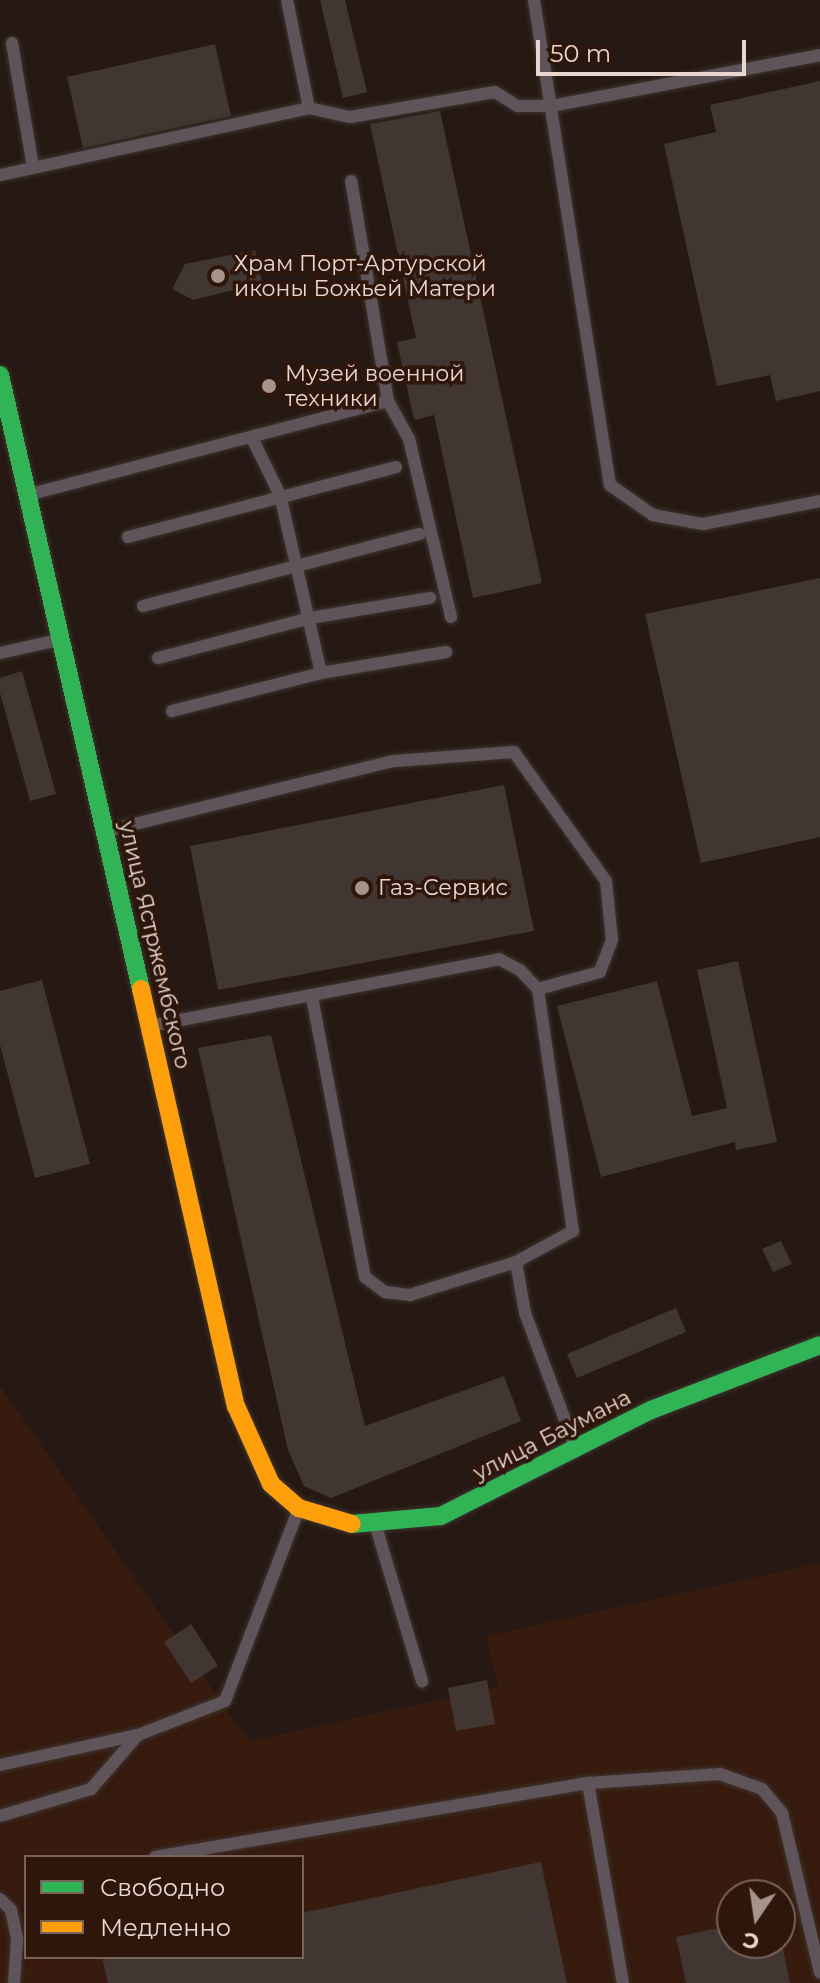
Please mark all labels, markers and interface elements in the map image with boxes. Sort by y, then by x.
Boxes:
scale bar [540,24,750,74]
text: 50 m [550,39,611,68]
place label: Храм Порт-Артурской иконы Божьей Матери [234,250,496,302]
marker: Храм Порт-Артурской иконы Божьей Матери [209,267,227,285]
place label: Музей военной техники [285,360,464,412]
marker: Музей военной техники [260,377,278,395]
street label: улица Ястржембского [114,818,196,1072]
place label: Газ-Сервис [378,875,508,901]
marker: Газ-Сервис [353,879,371,897]
street label: улица Баумана [469,1384,635,1486]
legend [24,1855,304,1959]
text: Свободно [100,1873,225,1902]
north arrow [716,1879,796,1959]
text: Медленно [100,1913,231,1942]
text: С [740,1926,762,1956]

